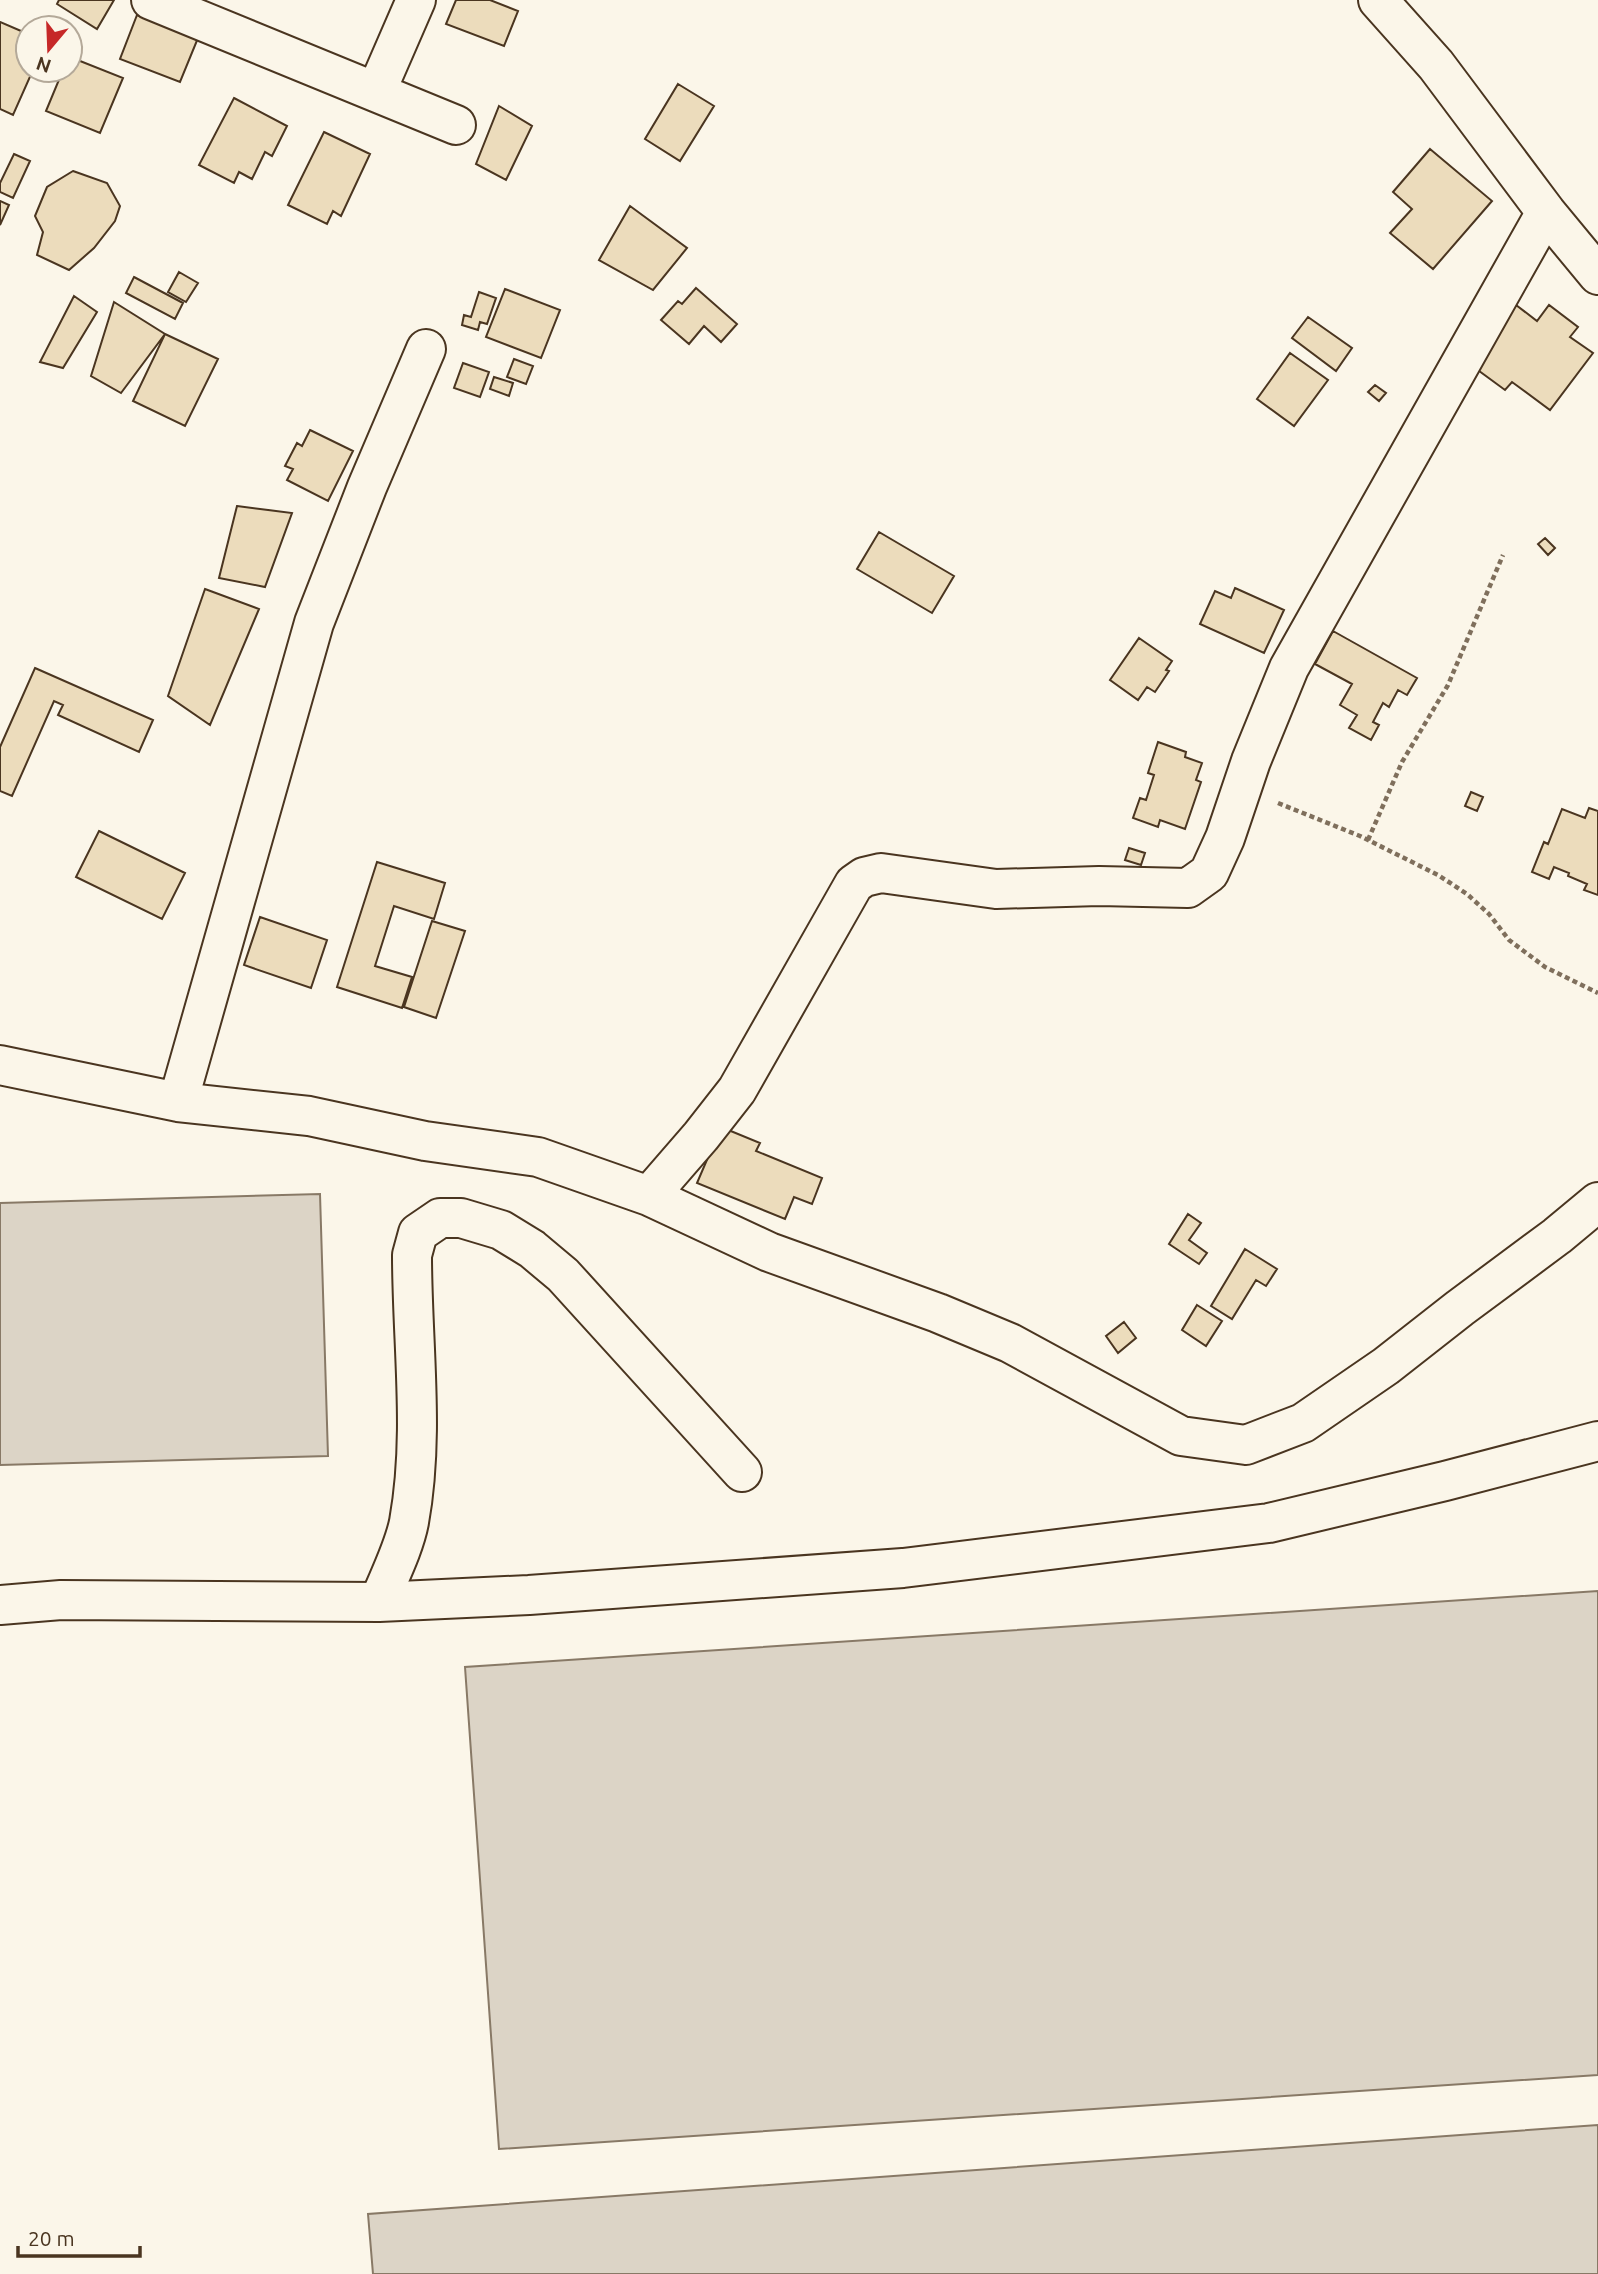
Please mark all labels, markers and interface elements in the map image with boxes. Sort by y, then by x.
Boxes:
north arrow [14,14,84,84]
text: N [33,52,54,78]
scale bar [18,2214,140,2258]
text: 20 m [28,2226,75,2250]

